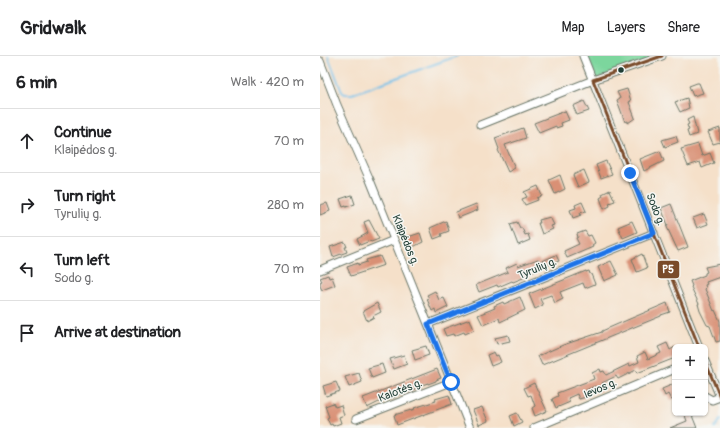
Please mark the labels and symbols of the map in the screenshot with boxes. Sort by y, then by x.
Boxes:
unlabelled marker [616,65,626,75]
route end [621,164,639,182]
street label: Sodo g. [643,191,668,227]
street label: Klaipėdos g. [389,213,422,268]
street label: Tyrulių g. [516,255,558,282]
line badge: P5 [657,260,680,279]
text: P5 [662,263,674,276]
route start [442,373,460,391]
street label: Kalotės g. [376,376,424,405]
street label: Ievos g. [582,376,619,401]

